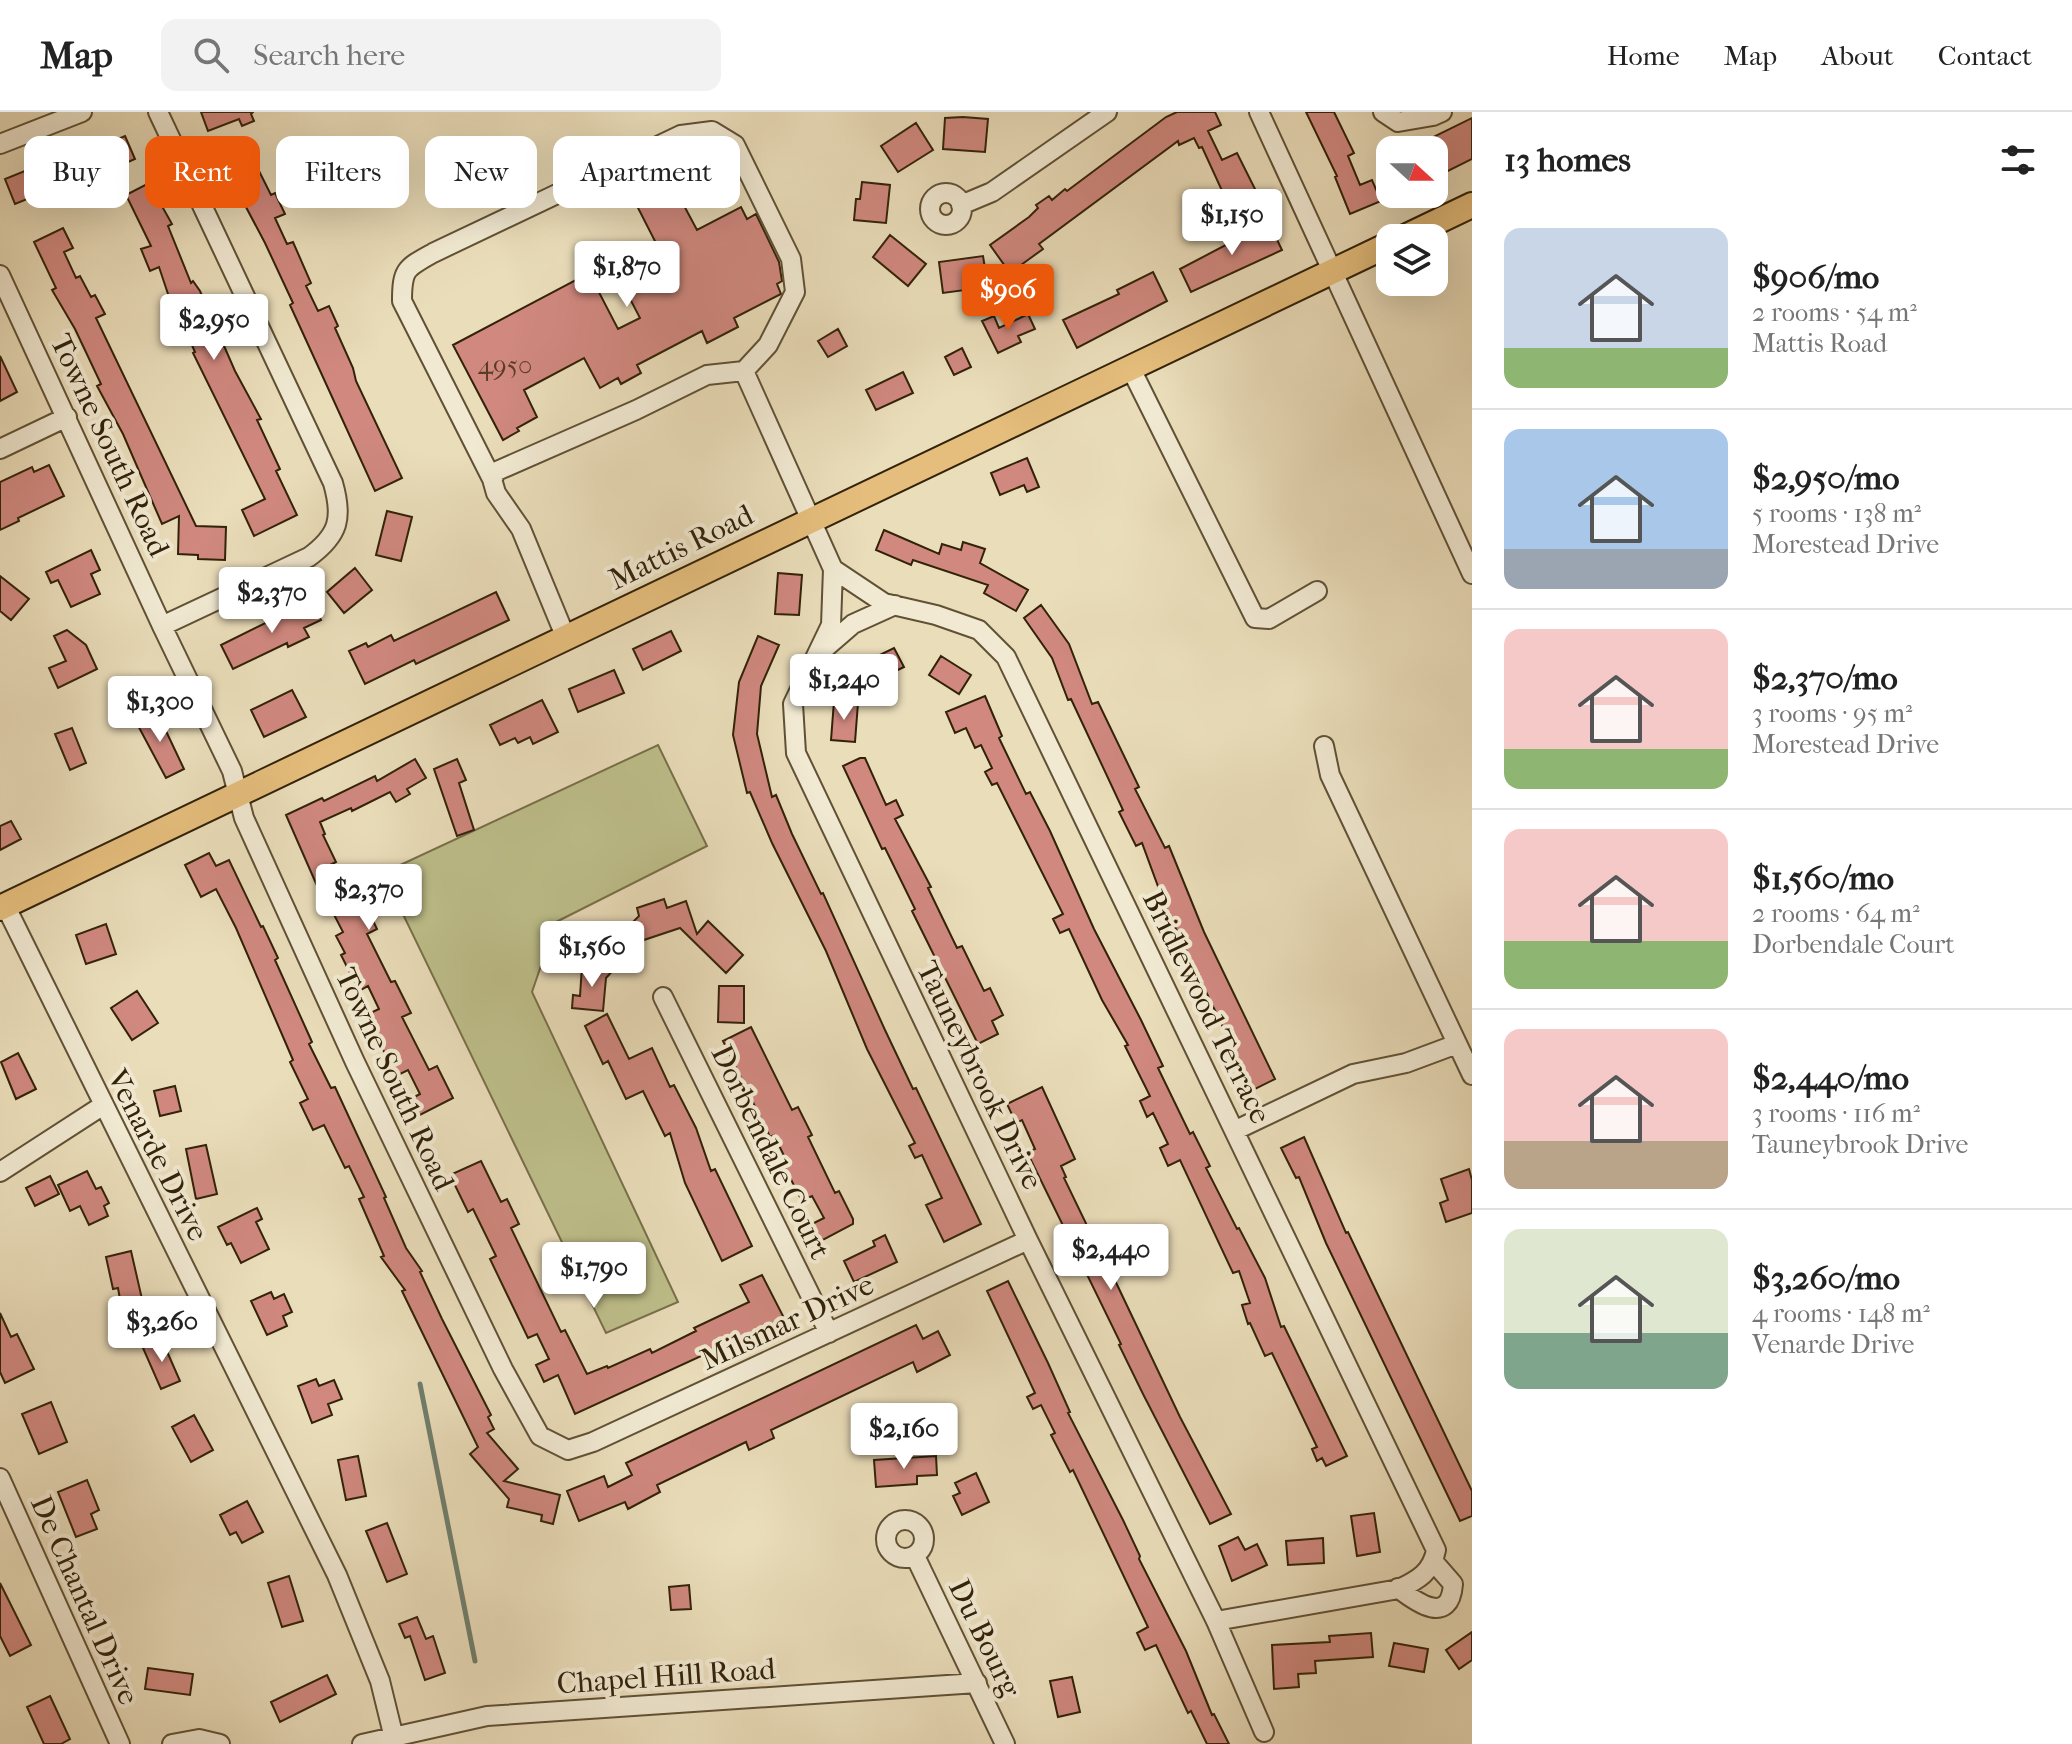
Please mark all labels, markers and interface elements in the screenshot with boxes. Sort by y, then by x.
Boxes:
search box [161,19,721,91]
text: Map [40,33,113,78]
icon: search [189,33,233,77]
text: Search here [253,38,405,73]
text: Home [1607,39,1680,72]
text: Map [1724,39,1777,72]
text: About [1821,39,1894,72]
text: Contact [1938,39,2032,72]
chip: Buy [24,136,129,208]
chip: Rent [145,136,260,208]
chip: Filters [276,136,409,208]
chip: New [425,136,537,208]
chip: Apartment [553,136,740,208]
north arrow [1376,136,1448,208]
map controls [1376,136,1448,296]
icon: filters [1996,138,2040,182]
text: 13 homes [1504,140,1631,180]
pin: $1,150 [1167,189,1297,257]
text: $1,150 [1200,199,1264,230]
button: layers [1376,224,1448,296]
pin: $1,870 [562,241,692,309]
text: $1,870 [593,251,661,282]
text: $906/mo [1752,257,1879,297]
icon: home [1568,260,1664,356]
pin: $906 [961,264,1055,332]
text: $906 [980,274,1036,305]
pin: $2,950 [149,294,279,362]
text: 2 rooms · 54 m² [1752,297,1917,328]
text: $2,950 [178,304,250,335]
text: Mattis Road [1752,328,1887,359]
street label: Towne South Road [43,329,177,562]
house number: 4950 [478,350,532,381]
text: $2,950/mo [1752,458,1899,498]
icon: home [1568,461,1664,557]
street label: Mattis Road [603,497,760,597]
text: 5 rooms · 138 m² [1752,498,1921,529]
text: Morestead Drive [1752,529,1939,560]
pin: $2,370 [207,567,337,635]
text: $2,370 [237,577,307,608]
pin: $1,240 [779,654,909,722]
text: $2,370/mo [1752,658,1898,698]
icon: home [1568,661,1664,757]
text: $1,240 [808,664,880,695]
pin: $1,300 [95,676,225,744]
text: $1,300 [126,686,194,717]
text: 3 rooms · 95 m² [1752,698,1912,729]
text: Morestead Drive [1752,729,1939,760]
text: $1,560/mo [1752,858,1894,898]
icon: home [1568,861,1664,957]
pin: $2,370 [304,864,434,932]
text: $2,370 [334,874,404,905]
street label: Bridlewood Terrace [1135,885,1278,1130]
text: 2 rooms · 64 m² [1752,898,1920,929]
pin: $1,560 [527,921,657,989]
text: Dorbendale Court [1752,929,1955,960]
text: $1,560 [558,931,626,962]
street label: Tauneybrook Drive [909,955,1050,1195]
street label: Towne South Road [328,963,462,1196]
street label: Dorbendale Court [704,1039,838,1265]
text: $2,440/mo [1752,1058,1909,1098]
icon: home [1568,1061,1664,1157]
street label: Venarde Drive [99,1063,216,1247]
text: 3 rooms · 116 m² [1752,1098,1920,1129]
text: Tauneybrook Drive [1752,1129,1968,1160]
pin: $2,440 [1046,1224,1176,1292]
text: $2,440 [1072,1234,1150,1265]
pin: $1,790 [529,1242,659,1310]
text: $1,790 [560,1252,628,1283]
text: $3,260/mo [1752,1258,1900,1298]
icon: home [1568,1261,1664,1357]
street label: Milsmar Drive [695,1267,879,1378]
pin: $3,260 [97,1296,227,1364]
text: 4 rooms · 148 m² [1752,1298,1930,1329]
text: $3,260 [126,1306,198,1337]
text: Venarde Drive [1752,1329,1914,1360]
pin: $2,160 [839,1403,969,1471]
text: $2,160 [869,1413,939,1444]
street label: De Chantal Drive [23,1490,146,1710]
street label: Du Bourg [941,1574,1028,1704]
street label: Chapel Hill Road [556,1651,777,1702]

